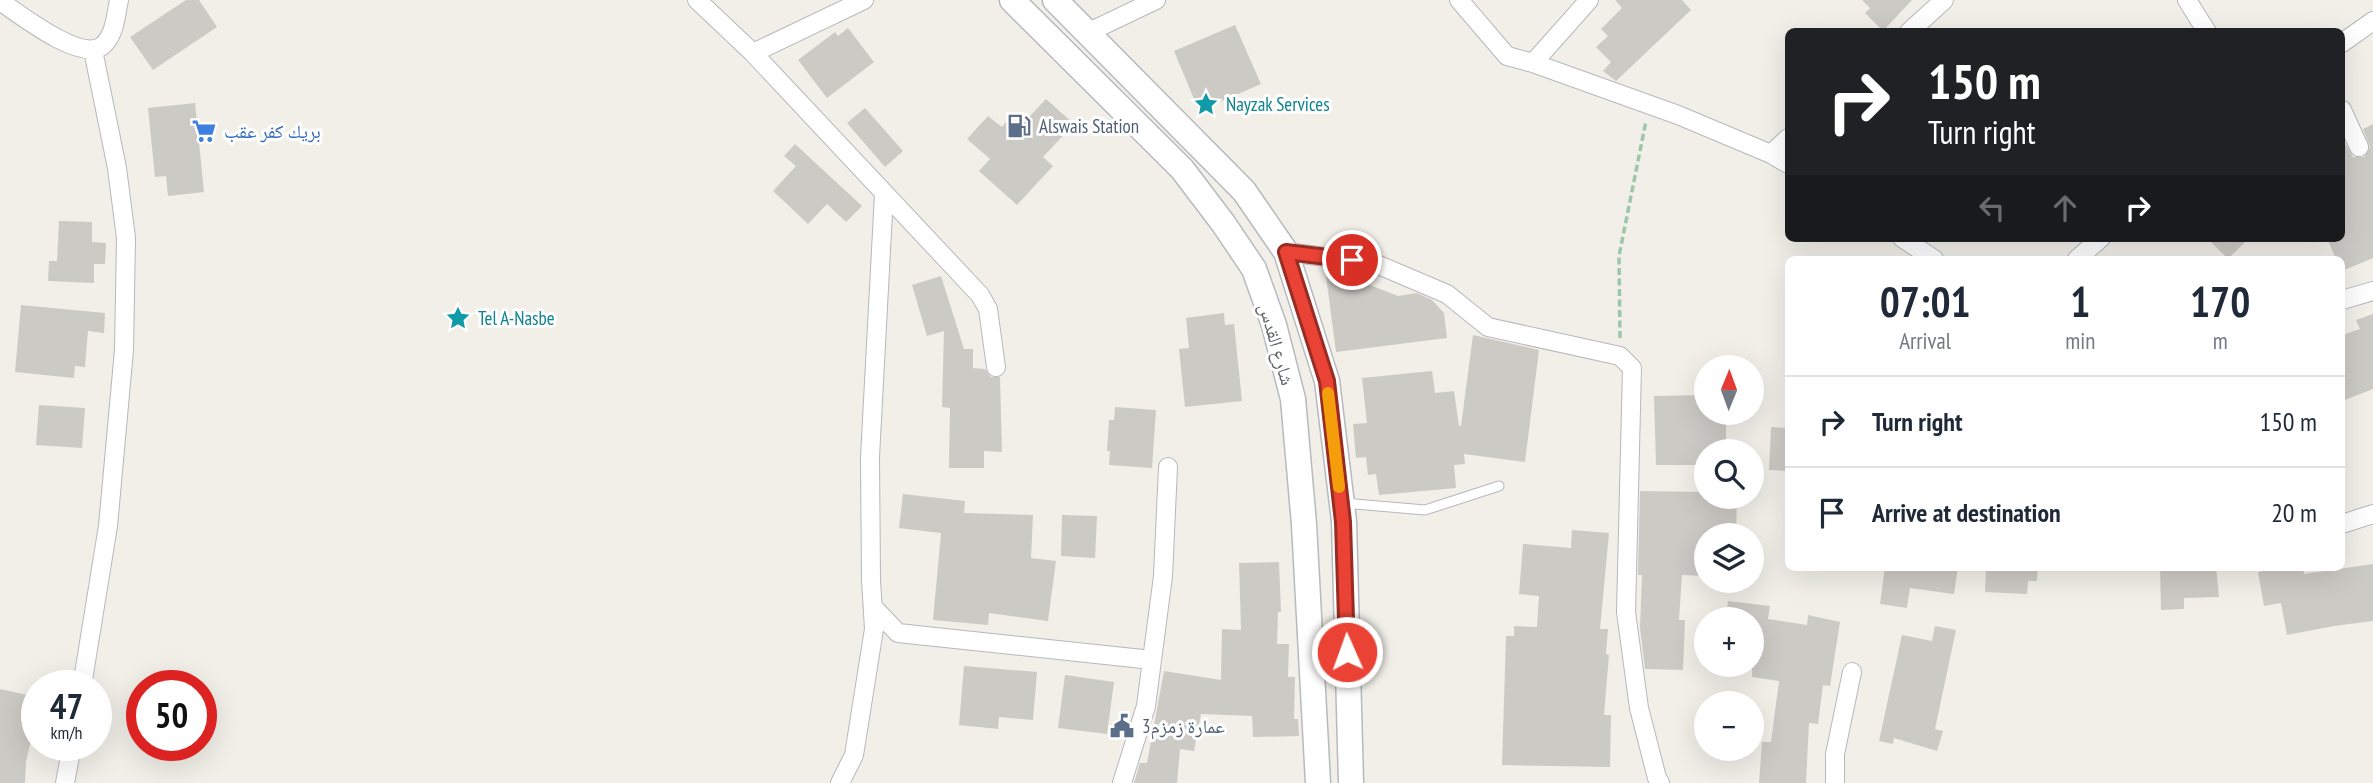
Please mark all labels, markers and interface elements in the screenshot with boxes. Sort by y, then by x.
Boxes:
text: 150 m [1928,49,2041,113]
icon: right [1813,56,1904,147]
place icon: Nayzak Services [1192,90,1220,118]
place label: Nayzak Services [1226,92,1330,116]
text: Turn right [1928,111,2036,153]
fuel station icon: Alswais Station [1005,112,1033,140]
place label: Alswais Station [1039,114,1139,138]
supermarket icon: بريك كفر عقب [190,117,218,145]
place label: بريك كفر عقب [224,119,321,143]
icon: left [1973,189,2011,227]
icon: ahead [2046,189,2084,227]
icon: right [2119,189,2157,227]
pin [1322,230,1382,290]
icon: arrive [1333,241,1371,279]
text: 07:01 [1880,274,1971,329]
text: 1 [2070,274,2090,329]
text: 170 [2190,274,2250,329]
street label: شارع القدس [1254,300,1300,388]
place icon: Tel A-Nasbe [444,304,472,332]
place label: Tel A-Nasbe [478,306,555,330]
text: Arrival [1899,326,1951,355]
text: min [2065,326,2095,355]
text: m [2213,326,2228,355]
north arrow [1694,355,1764,425]
map controls [1694,355,1764,761]
icon: right [1813,403,1851,441]
text: Turn right [1872,405,1963,438]
text: 150 m [2259,405,2317,438]
button: search [1694,439,1764,509]
icon: arrive [1813,494,1851,532]
text: Arrive at destination [1872,496,2061,529]
text: 20 m [2271,496,2317,529]
button: layers [1694,523,1764,593]
button: + [1694,607,1764,677]
position arrow [1310,615,1384,689]
speed limit sign: 50 [126,670,217,761]
text: 47 [50,683,83,729]
button: − [1694,691,1764,761]
public building icon: عمارة زمزم3 [1108,712,1136,740]
place label: عمارة زمزم3 [1142,714,1225,740]
text: km/h [51,721,82,744]

